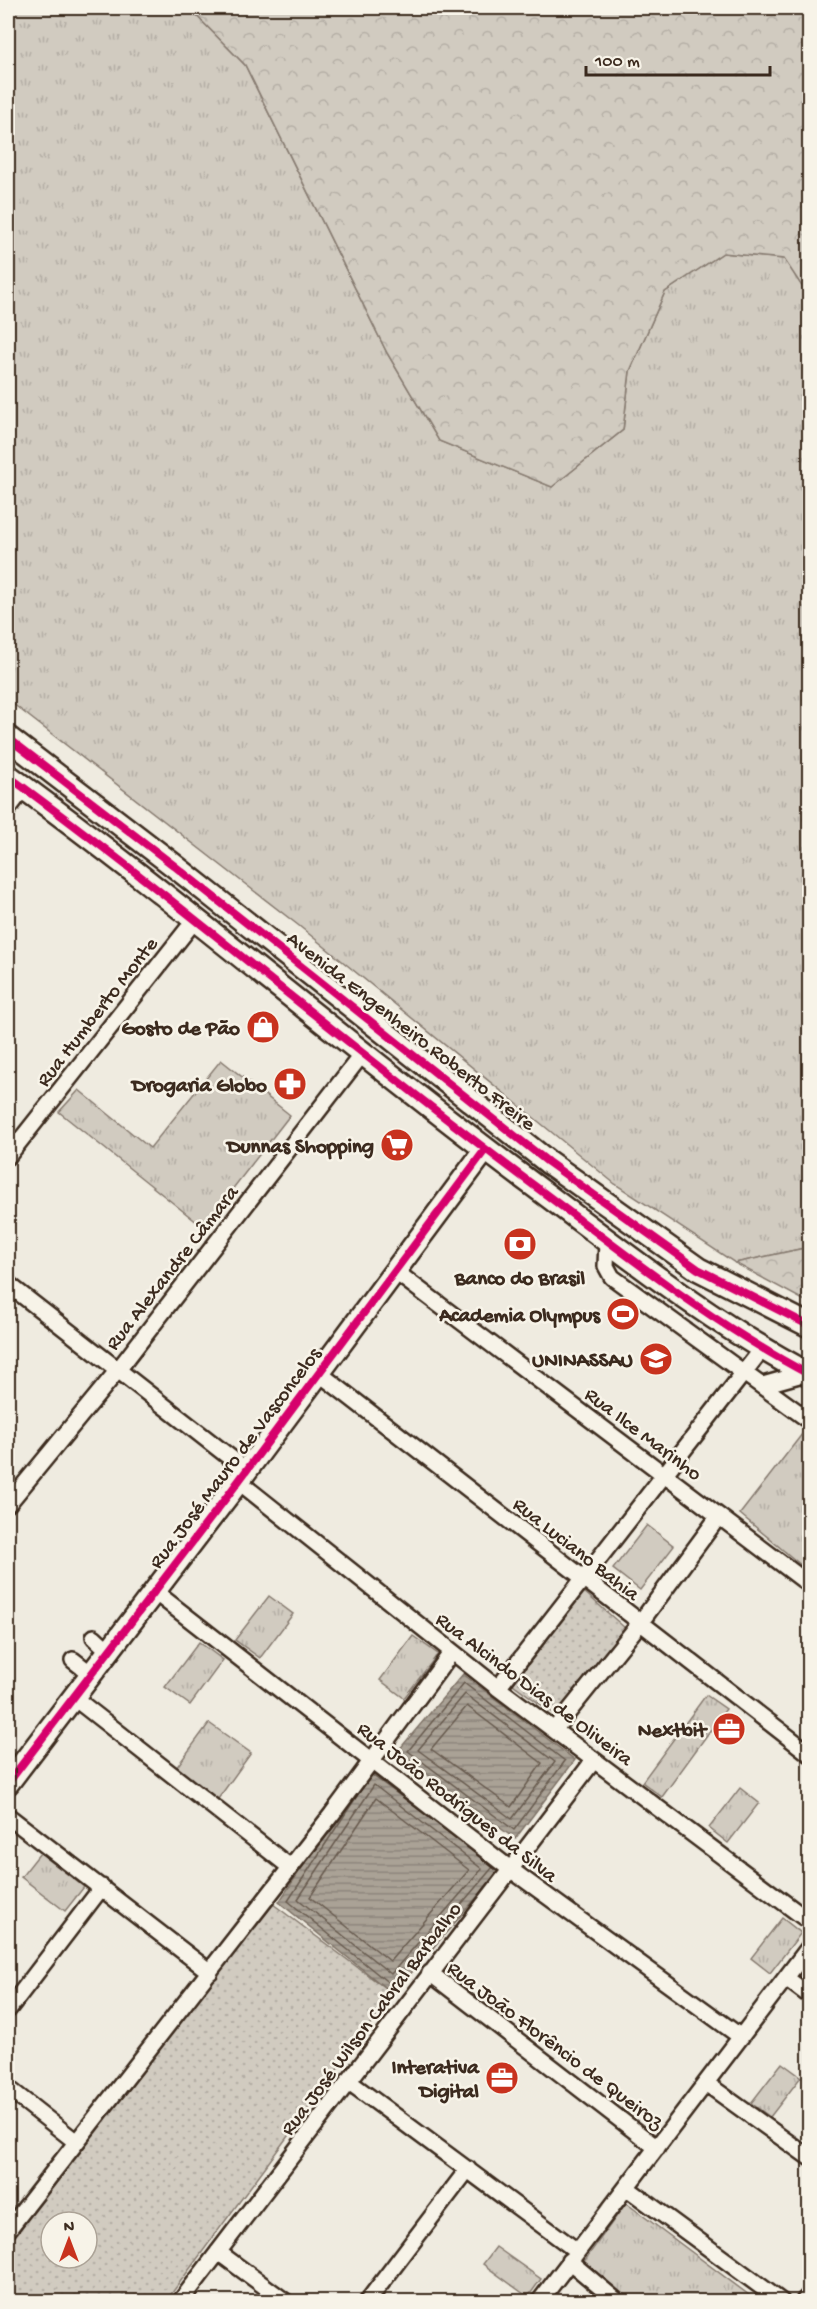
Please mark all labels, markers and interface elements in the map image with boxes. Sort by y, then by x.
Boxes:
scale bar [586,39,770,77]
text: 100 m [594,52,640,73]
street label: Avenida Engenheiro Roberto Freire [280,928,540,1139]
street label: Rua Humberto Monte [33,932,166,1093]
shop icon: Gosto de Pão [245,1009,281,1045]
place label: Gosto de Pão [121,1018,240,1043]
pharmacy icon: Drogaria Globo [272,1066,308,1102]
place label: Drogaria Globo [130,1075,267,1100]
supermarket icon: Dunnas Shopping [379,1127,415,1163]
place label: Dunnas Shopping [225,1136,374,1161]
street label: Rua Alexandre Câmara [102,1181,247,1357]
bank icon: Banco do Brasil [502,1226,538,1262]
place label: Banco do Brasil [454,1268,586,1293]
sports icon: Academia Olympus [605,1296,641,1332]
place label: Academia Olympus [438,1305,601,1330]
school or university icon: UNINASSAU [638,1341,674,1377]
street label: Rua José Mauro de Vasconcelos [145,1342,329,1575]
place label: UNINASSAU [532,1350,633,1375]
street label: Rua Ilce Marinho [578,1384,706,1488]
street label: Rua Luciano Bahia [506,1493,644,1609]
street label: Rua Alcindo Dias de Oliveira [429,1608,638,1774]
office icon: Nextbit [711,1711,747,1747]
street label: Rua João Rodrigues da Silva [351,1718,562,1891]
place label: Nextbit [638,1720,708,1745]
street label: Rua José Wilson Cabral Barbalho [277,1898,469,2142]
street label: Rua João Florêncio de Queiroz [441,1957,668,2137]
place label: Interativa Digital [391,2057,480,2106]
office icon: Interativa Digital [484,2060,520,2096]
north arrow [39,2210,99,2270]
text: N [64,2219,75,2238]

